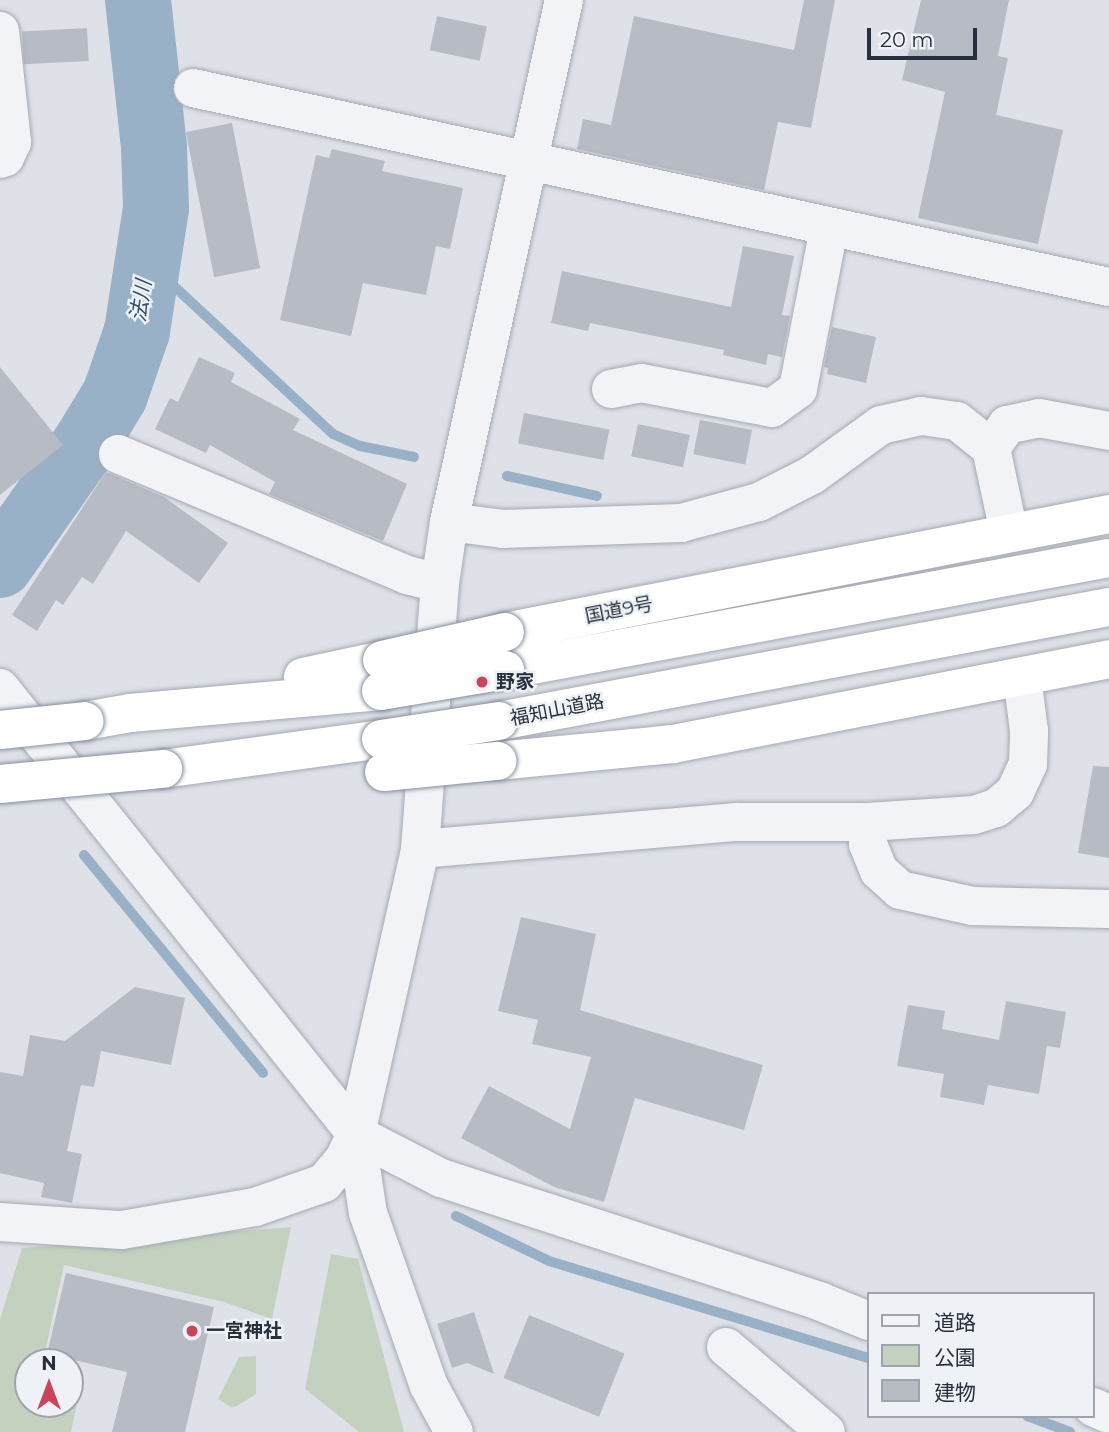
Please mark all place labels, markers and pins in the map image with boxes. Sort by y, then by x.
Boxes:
place label: 野家 [496,671,534,693]
marker: 野家 [474,674,490,690]
place label: 一宮神社 [206,1320,282,1342]
marker: 一宮神社 [184,1323,200,1339]

